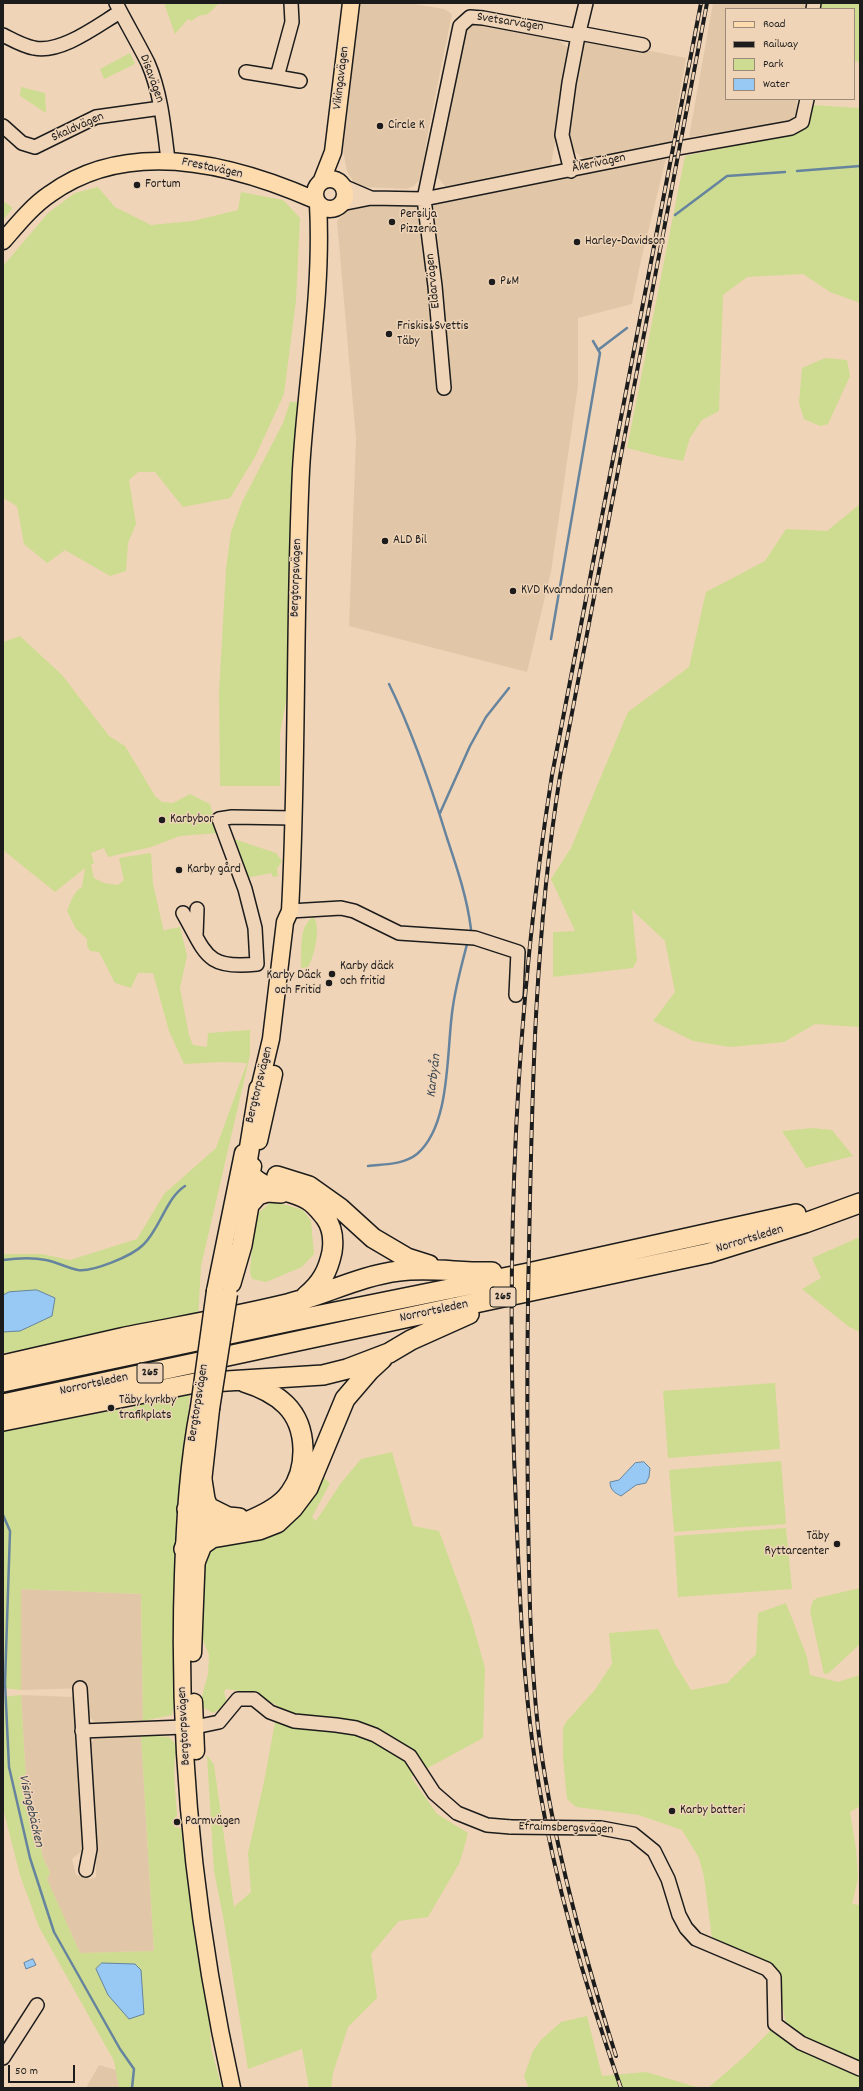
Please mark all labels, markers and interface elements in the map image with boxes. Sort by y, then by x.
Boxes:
legend [725,8,855,100]
street label: Svetsarvägen [475,10,545,36]
text: Road [763,16,785,33]
text: Railway [763,36,798,53]
street label: Vikingavägen [330,46,354,110]
street label: Disavägen [135,53,167,105]
text: Park [763,56,783,73]
text: Water [763,76,790,93]
street label: Skaldvägen [49,110,107,146]
place label: Circle K [388,118,425,134]
marker: Circle K [375,121,385,131]
street label: Åkerivägen [571,151,627,177]
street label: Frestavägen [180,155,244,183]
place label: Fortum [145,177,181,193]
marker: Fortum [132,180,142,190]
place label: Persilja Pizzeria [400,207,437,238]
marker: Persilja Pizzeria [387,217,397,227]
place label: Harley-Davidson [585,234,665,250]
marker: Harley-Davidson [572,237,582,247]
street label: Eldarvägen [423,253,445,309]
place label: P&M [500,274,519,290]
marker: P&M [487,277,497,287]
place label: Friskis&Svettis Täby [397,319,469,350]
marker: Friskis&Svettis Täby [384,329,394,339]
place label: ALD Bil [393,533,427,549]
marker: ALD Bil [380,536,390,546]
street label: Bergtorpsvägen [288,538,306,618]
place label: KVD Kvarndammen [521,583,613,599]
marker: KVD Kvarndammen [508,586,518,596]
place label: Karbybor [170,812,214,828]
marker: Karbybor [157,815,167,825]
place label: Karby gård [187,862,241,878]
marker: Karby gård [174,865,184,875]
place label: Karby däck och fritid [340,959,394,990]
place label: Karby Däck och Fritid [266,968,321,999]
marker: Karby däck och fritid [327,969,337,979]
marker: Karby Däck och Fritid [324,978,334,988]
street label: Bergtorpsvägen [243,1045,277,1125]
water label: Karbyån [424,1053,446,1099]
street label: Norrortsleden [715,1222,785,1258]
road number: 265 [490,1287,516,1307]
street label: Norrortsleden [398,1297,470,1327]
road number: 265 [137,1363,163,1383]
street label: Bergtorpsvägen [185,1363,213,1443]
street label: Norrortsleden [58,1370,130,1400]
place label: Täby kyrkby trafikplats [119,1393,176,1424]
marker: Täby kyrkby trafikplats [106,1403,116,1413]
place label: Täby Ryttarcenter [765,1529,829,1560]
marker: Täby Ryttarcenter [832,1539,842,1549]
street label: Bergtorpsvägen [175,1686,195,1766]
water label: Visingebäcken [14,1773,46,1849]
place label: Karby batteri [680,1803,745,1819]
marker: Karby batteri [667,1806,677,1816]
place label: Parmvägen [185,1814,240,1830]
marker: Parmvägen [172,1817,182,1827]
street label: Efraimsbergsvägen [518,1820,614,1838]
scale bar [10,2057,77,2083]
text: 50 m [15,2063,38,2080]

